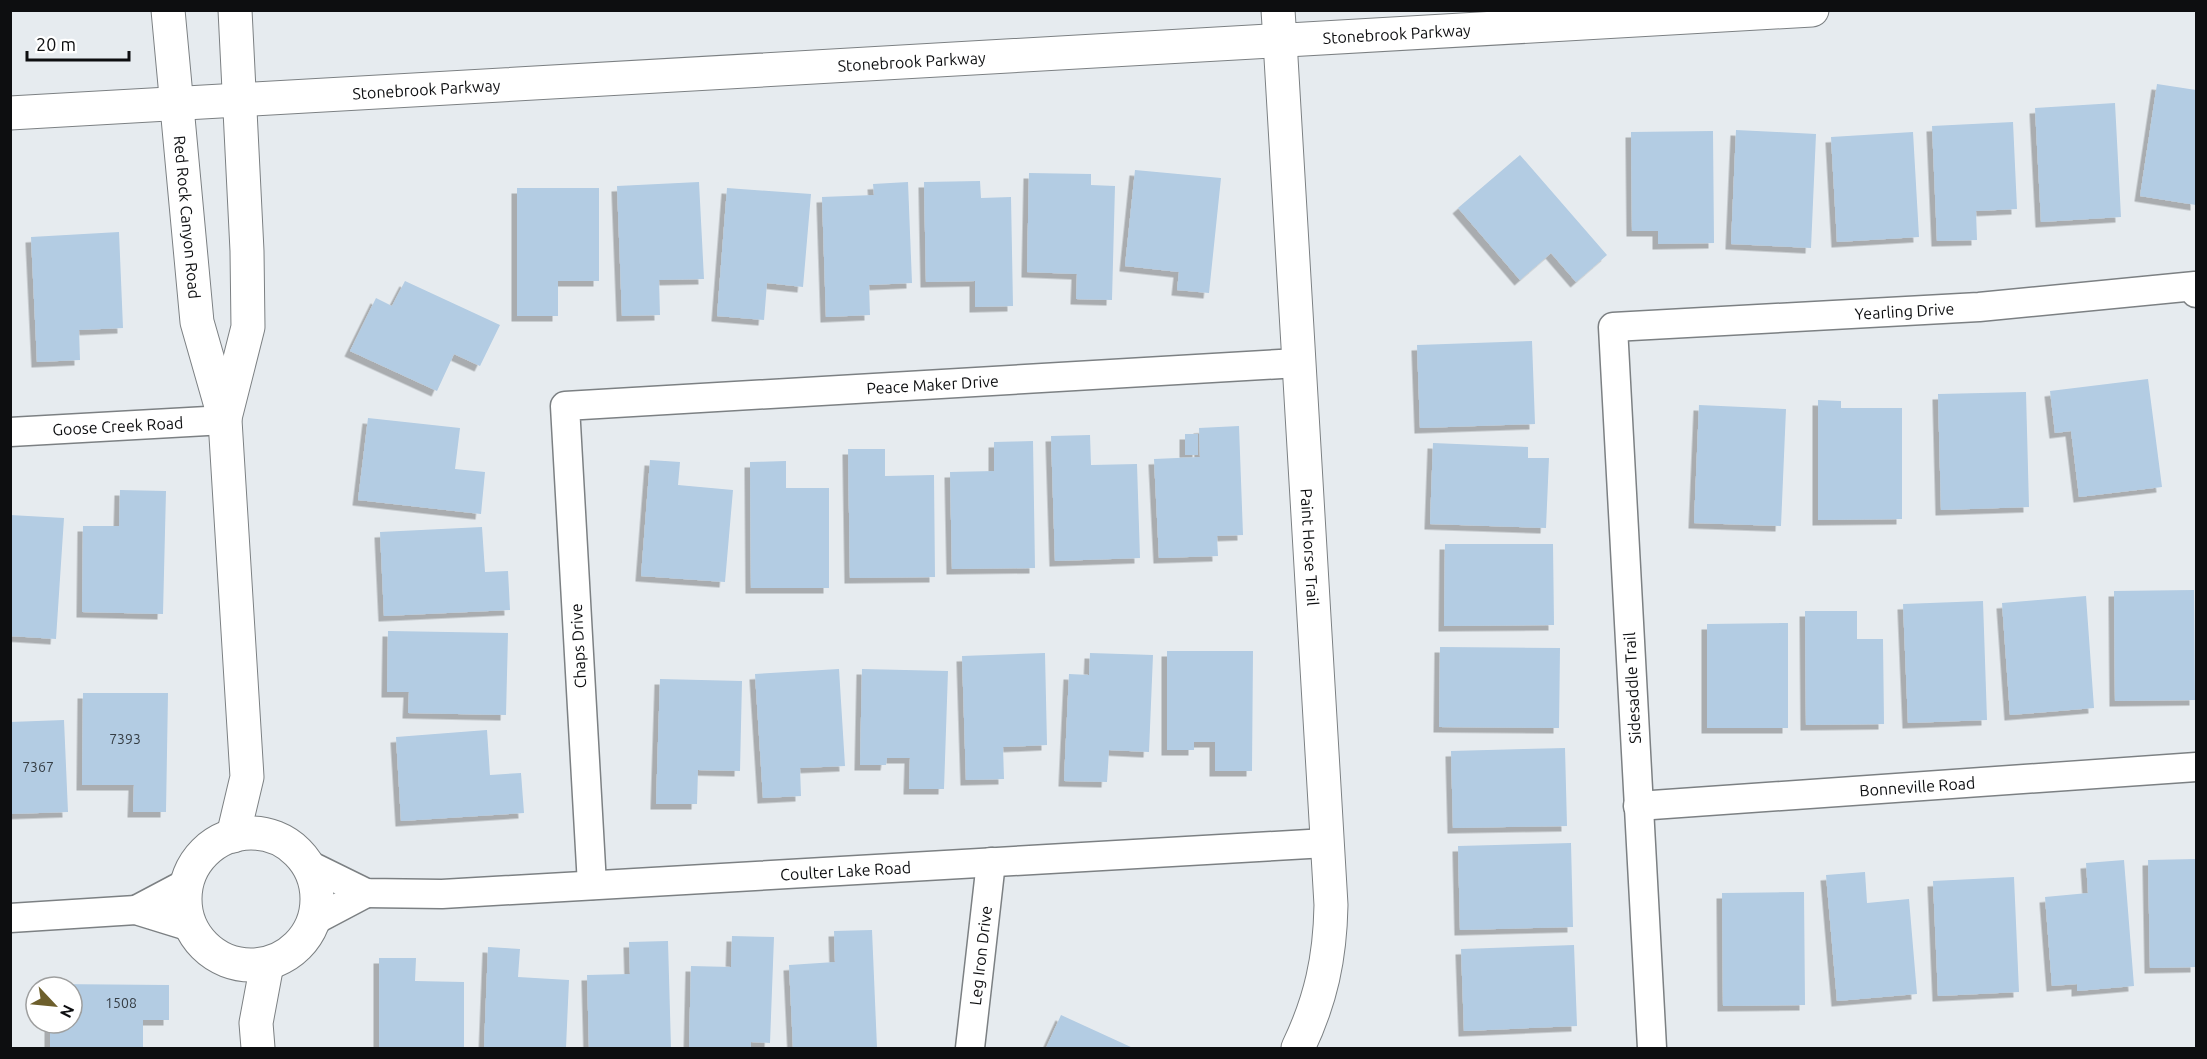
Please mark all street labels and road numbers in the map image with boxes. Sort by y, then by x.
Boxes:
street label: Stonebrook Parkway [1322,21,1472,47]
street label: Stonebrook Parkway [837,48,986,75]
street label: Stonebrook Parkway [352,76,501,102]
street label: Red Rock Canyon Road [171,135,204,300]
street label: Yearling Drive [1854,299,1955,323]
street label: Peace Maker Drive [866,372,999,397]
street label: Goose Creek Road [52,413,184,439]
street label: Paint Horse Trail [1297,488,1322,606]
street label: Chaps Drive [567,603,589,689]
street label: Sidesaddle Trail [1620,632,1644,744]
street label: Bonneville Road [1859,773,1976,800]
street label: Coulter Lake Road [780,858,912,883]
street label: Leg Iron Drive [966,905,995,1006]

